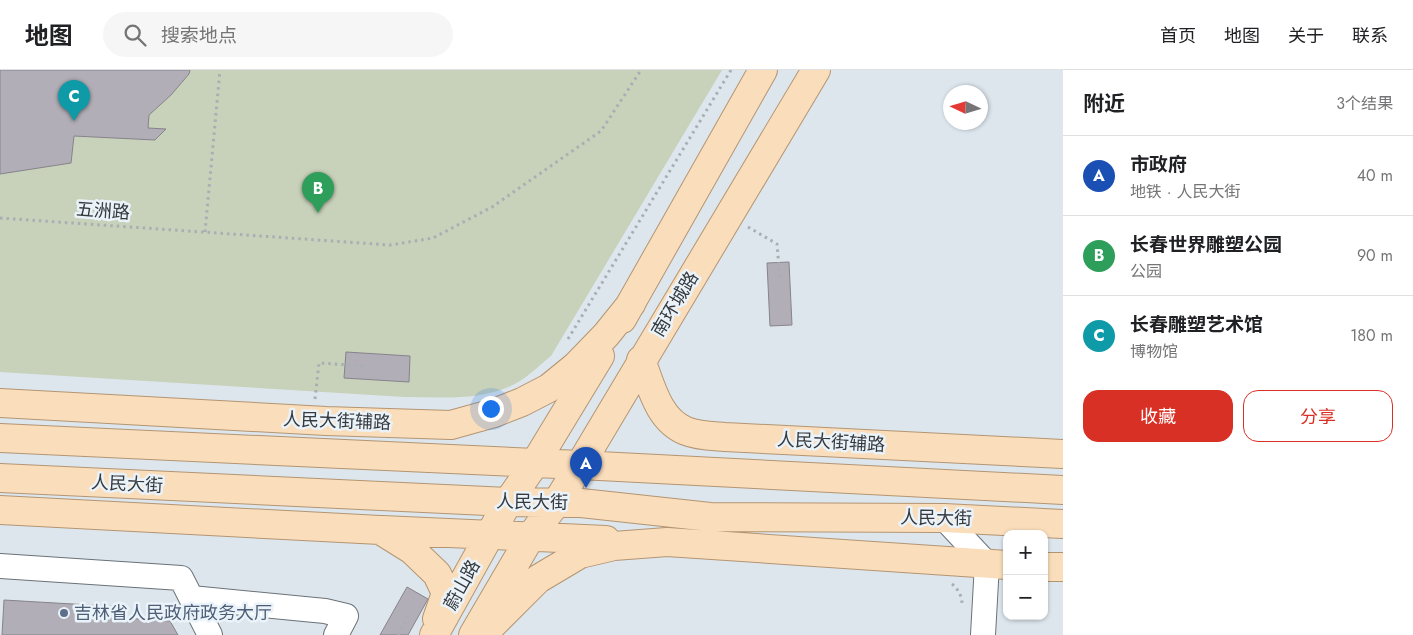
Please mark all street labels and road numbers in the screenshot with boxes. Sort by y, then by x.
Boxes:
street label: 五洲路 [75,196,131,226]
street label: 南环城路 [645,266,705,342]
street label: 人民大街辅路 [283,406,391,436]
street label: 人民大街辅路 [776,426,886,458]
street label: 人民大街 [90,469,164,499]
street label: 人民大街 [496,488,568,516]
street label: 人民大街 [900,504,972,532]
street label: 蔚山路 [438,555,486,615]

